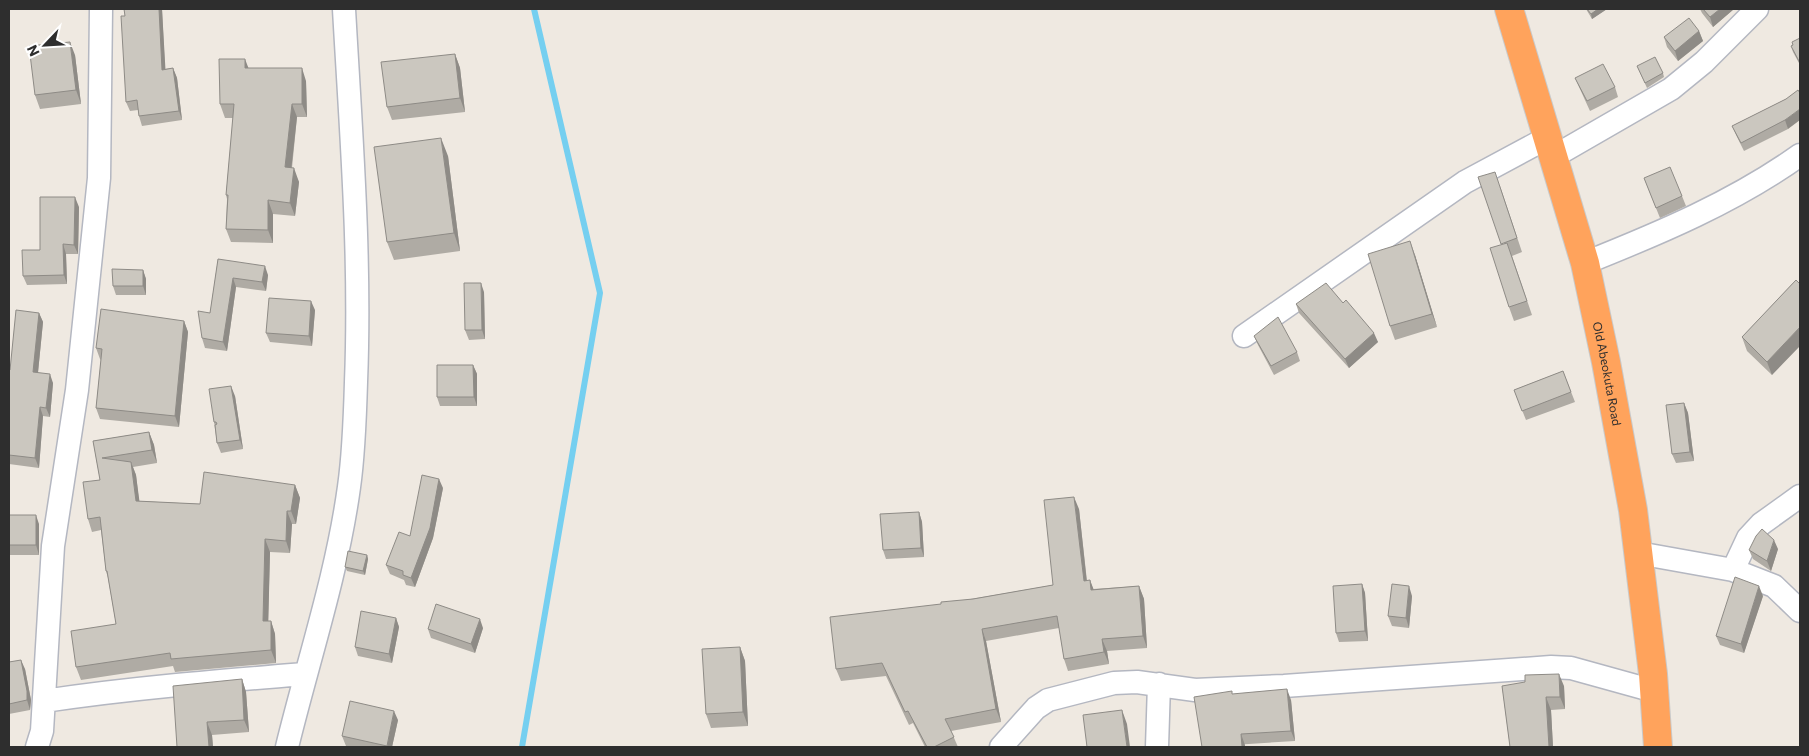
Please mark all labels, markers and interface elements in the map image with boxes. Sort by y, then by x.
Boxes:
north arrow [20,20,70,70]
text: N [23,42,43,59]
street label: Old Abeokuta Road [1591,320,1624,427]

